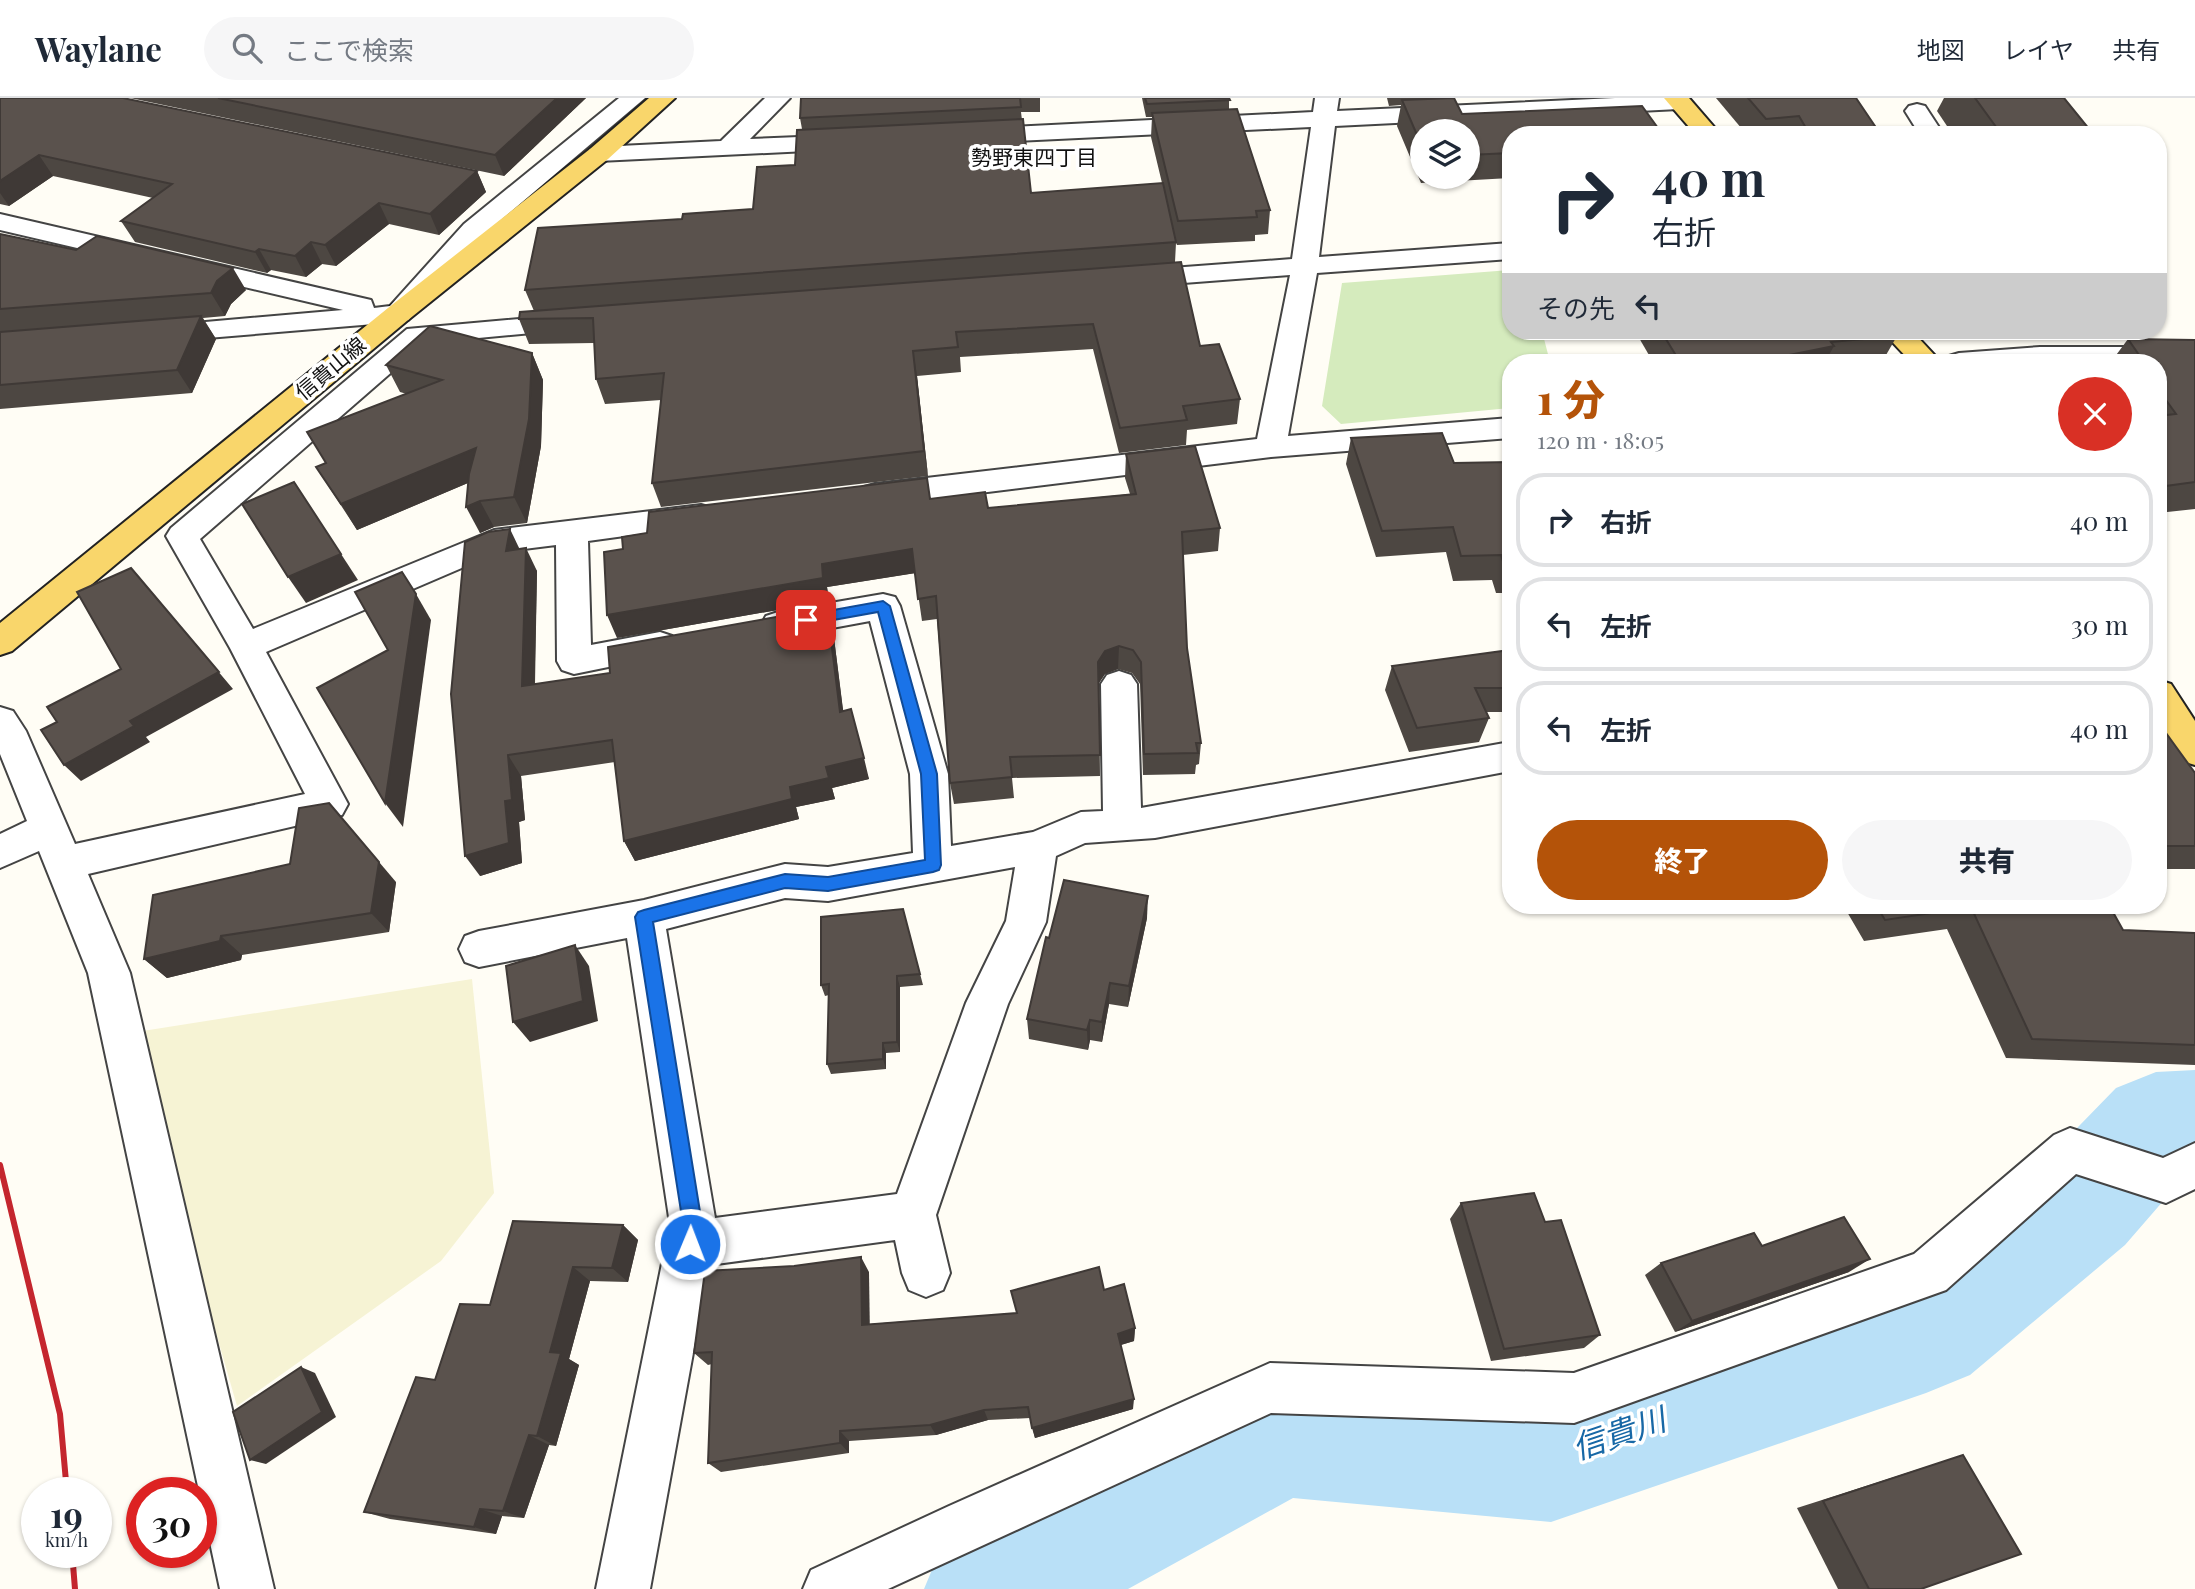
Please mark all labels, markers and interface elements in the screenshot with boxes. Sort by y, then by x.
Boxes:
search box [204,17,694,80]
text: Waylane [35,26,162,70]
icon: search [228,29,266,67]
text: ここで検索 [284,32,414,67]
text: 地図 [1917,33,1965,65]
text: レイヤ [2003,33,2074,65]
text: 共有 [2112,33,2160,65]
map controls [1410,119,1480,189]
button: layers [1410,119,1480,189]
district label: 勢野東四丁目 [971,142,1097,170]
text: 40 m [1652,144,1765,209]
icon: right [1537,154,1628,245]
text: 右折 [1652,209,1716,252]
icon: left [1629,287,1667,325]
text: その先 [1537,290,1615,325]
street label: 信貴山線 [289,330,371,405]
text: 1 分 [1537,370,1605,426]
button: close [2058,377,2132,451]
text: 120 m · 18:05 [1537,424,1664,455]
icon: right [1541,501,1579,539]
text: 40 m [2070,503,2128,538]
text: 右折 [1600,504,1652,539]
pin [776,590,836,650]
icon: arrive [787,601,825,639]
icon: left [1541,605,1579,643]
text: 30 m [2071,607,2128,642]
text: 左折 [1600,608,1652,643]
icon: left [1541,709,1579,747]
text: 40 m [2070,711,2128,746]
text: 左折 [1600,712,1652,747]
button: 終了 [1537,820,1828,900]
button: 共有 [1842,820,2132,900]
position arrow [653,1207,727,1281]
water label: 信貴川 [1566,1395,1673,1468]
speed limit sign: 30 [126,1477,217,1568]
text: 19 [50,1490,83,1537]
text: km/h [45,1528,88,1552]

